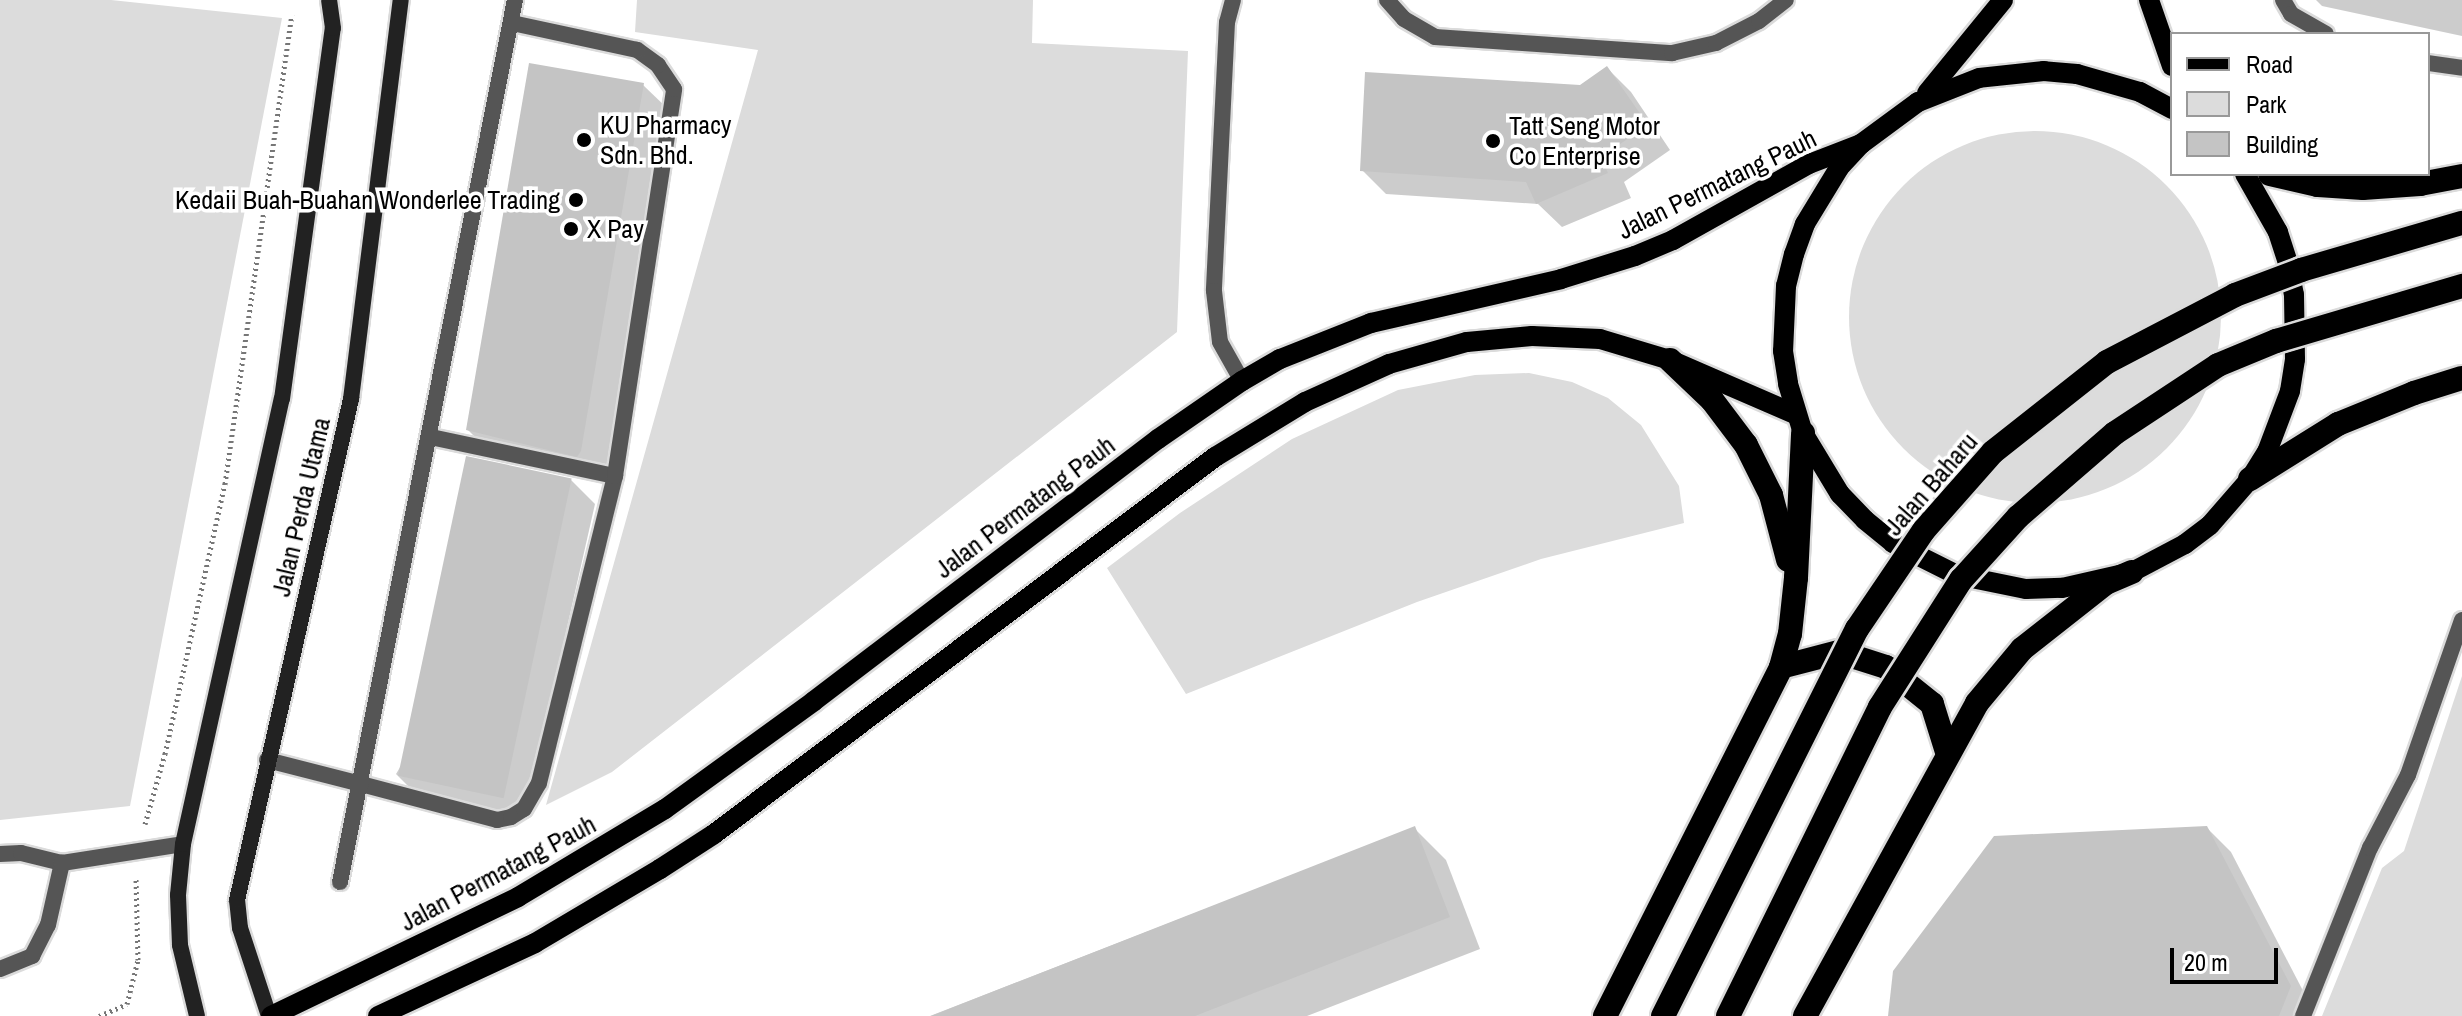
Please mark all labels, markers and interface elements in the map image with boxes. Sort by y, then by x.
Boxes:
legend [2170,32,2430,176]
text: Road [2246,48,2293,80]
text: Park [2246,88,2286,120]
place label: KU Pharmacy Sdn. Bhd. [600,109,732,170]
place label: Tatt Seng Motor Co Enterprise [1509,110,1660,172]
street label: Jalan Permatang Pauh [1613,122,1821,246]
text: Building [2246,128,2318,160]
marker: KU Pharmacy Sdn. Bhd. [575,131,593,149]
marker: Tatt Seng Motor Co Enterprise [1484,132,1502,150]
place label: Kedaii Buah-Buahan Wonderlee Trading [175,184,560,216]
marker: Kedaii Buah-Buahan Wonderlee Trading [567,191,585,209]
place label: X Pay [587,213,644,245]
marker: X Pay [562,220,580,238]
street label: Jalan Perda Utama [265,415,337,599]
street label: Jalan Baharu [1878,426,1984,542]
street label: Jalan Permatang Pauh [929,429,1121,585]
street label: Jalan Permatang Pauh [395,808,601,938]
scale bar [2174,932,2282,982]
text: 20 m [2184,946,2228,978]

